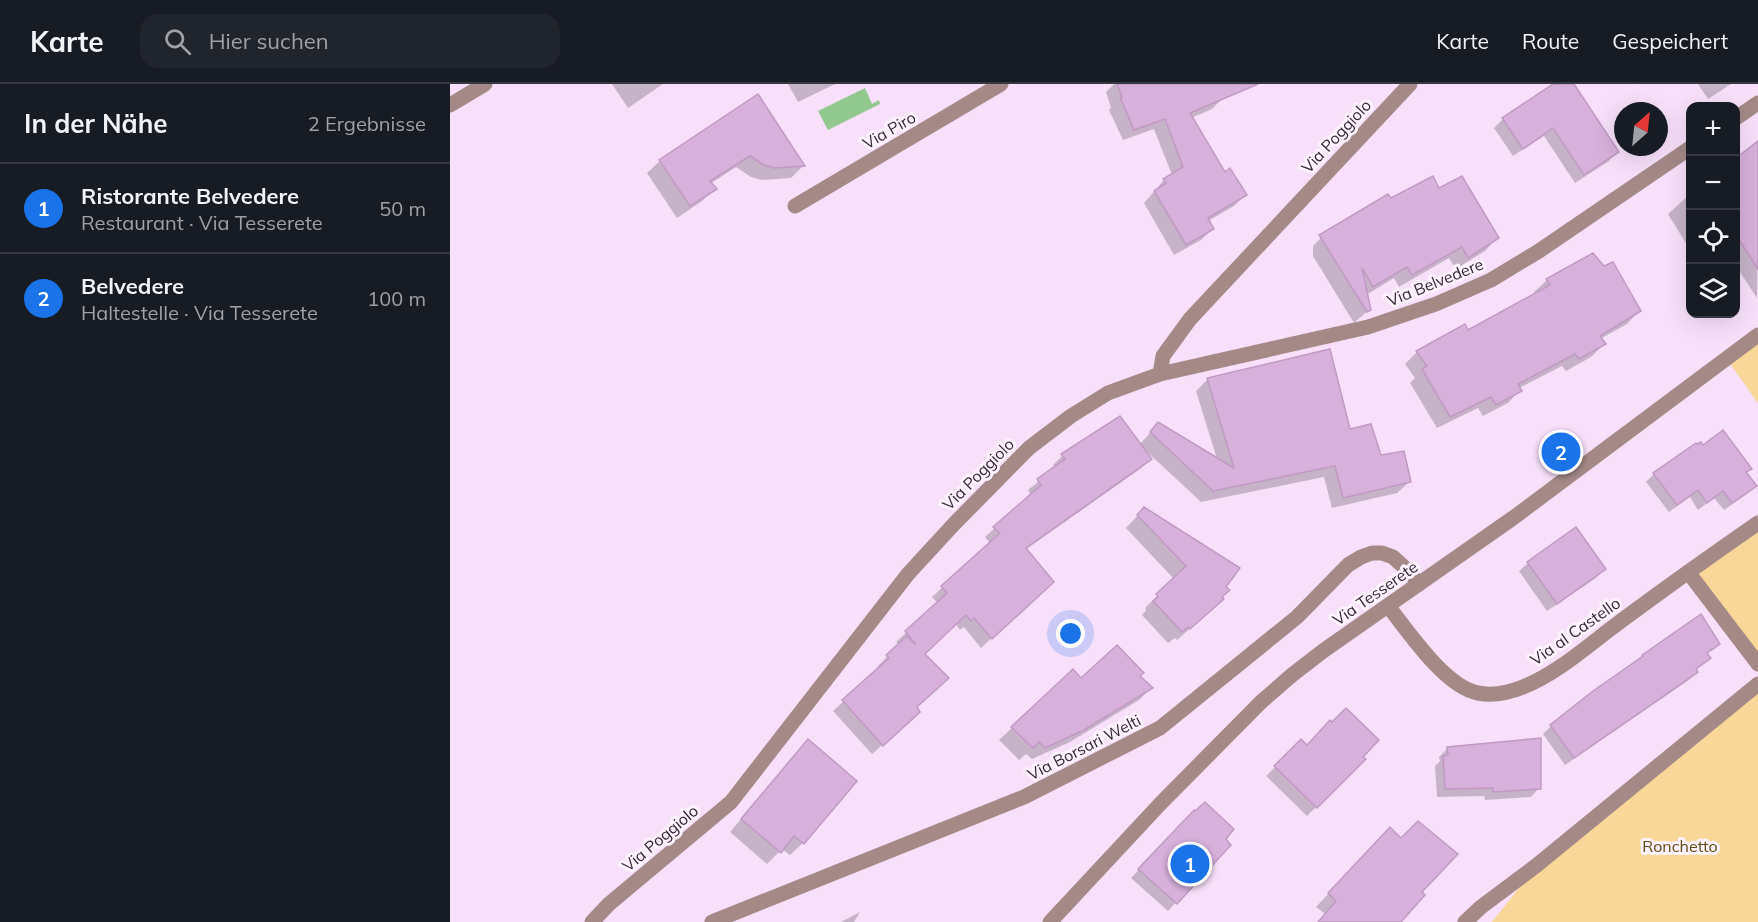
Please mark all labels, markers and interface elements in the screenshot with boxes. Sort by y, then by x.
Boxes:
search box [140,14,560,68]
text: Karte [30,24,104,59]
icon: search [161,25,194,58]
text: Hier suchen [209,27,329,55]
text: Karte [1436,28,1489,54]
text: Route [1522,28,1579,54]
text: Gespeichert [1612,28,1728,54]
street label: Via Poggiolo [1297,95,1375,177]
north arrow [1614,102,1668,156]
map controls [1686,102,1740,318]
button: + [1686,102,1740,156]
text: In der Nähe [24,107,168,140]
street label: Via Piro [859,107,919,153]
text: 2 Ergebnisse [308,111,426,136]
button: − [1686,156,1740,210]
text: Ristorante Belvedere [81,182,299,210]
text: 1 [38,196,50,221]
text: 50 m [379,196,426,221]
text: Restaurant · Via Tesserete [81,210,323,235]
button: locate [1686,210,1740,264]
street label: Via Belvedere [1384,254,1486,310]
button: layers [1686,264,1740,318]
text: Belvedere [81,272,184,300]
text: 2 [38,286,50,311]
text: 100 m [367,286,426,311]
text: Haltestelle · Via Tesserete [81,300,318,325]
pin: 2 [1542,430,1580,475]
street label: Via Poggiolo [938,434,1018,514]
street label: Via Tesserete [1329,556,1421,630]
street label: Via al Castello [1526,593,1624,669]
your location [1056,619,1085,648]
street label: Via Borsari Welti [1024,710,1144,784]
street label: Via Poggiolo [618,800,702,876]
park label: Ronchetto [1642,836,1718,856]
pin: 1 [1170,842,1210,886]

